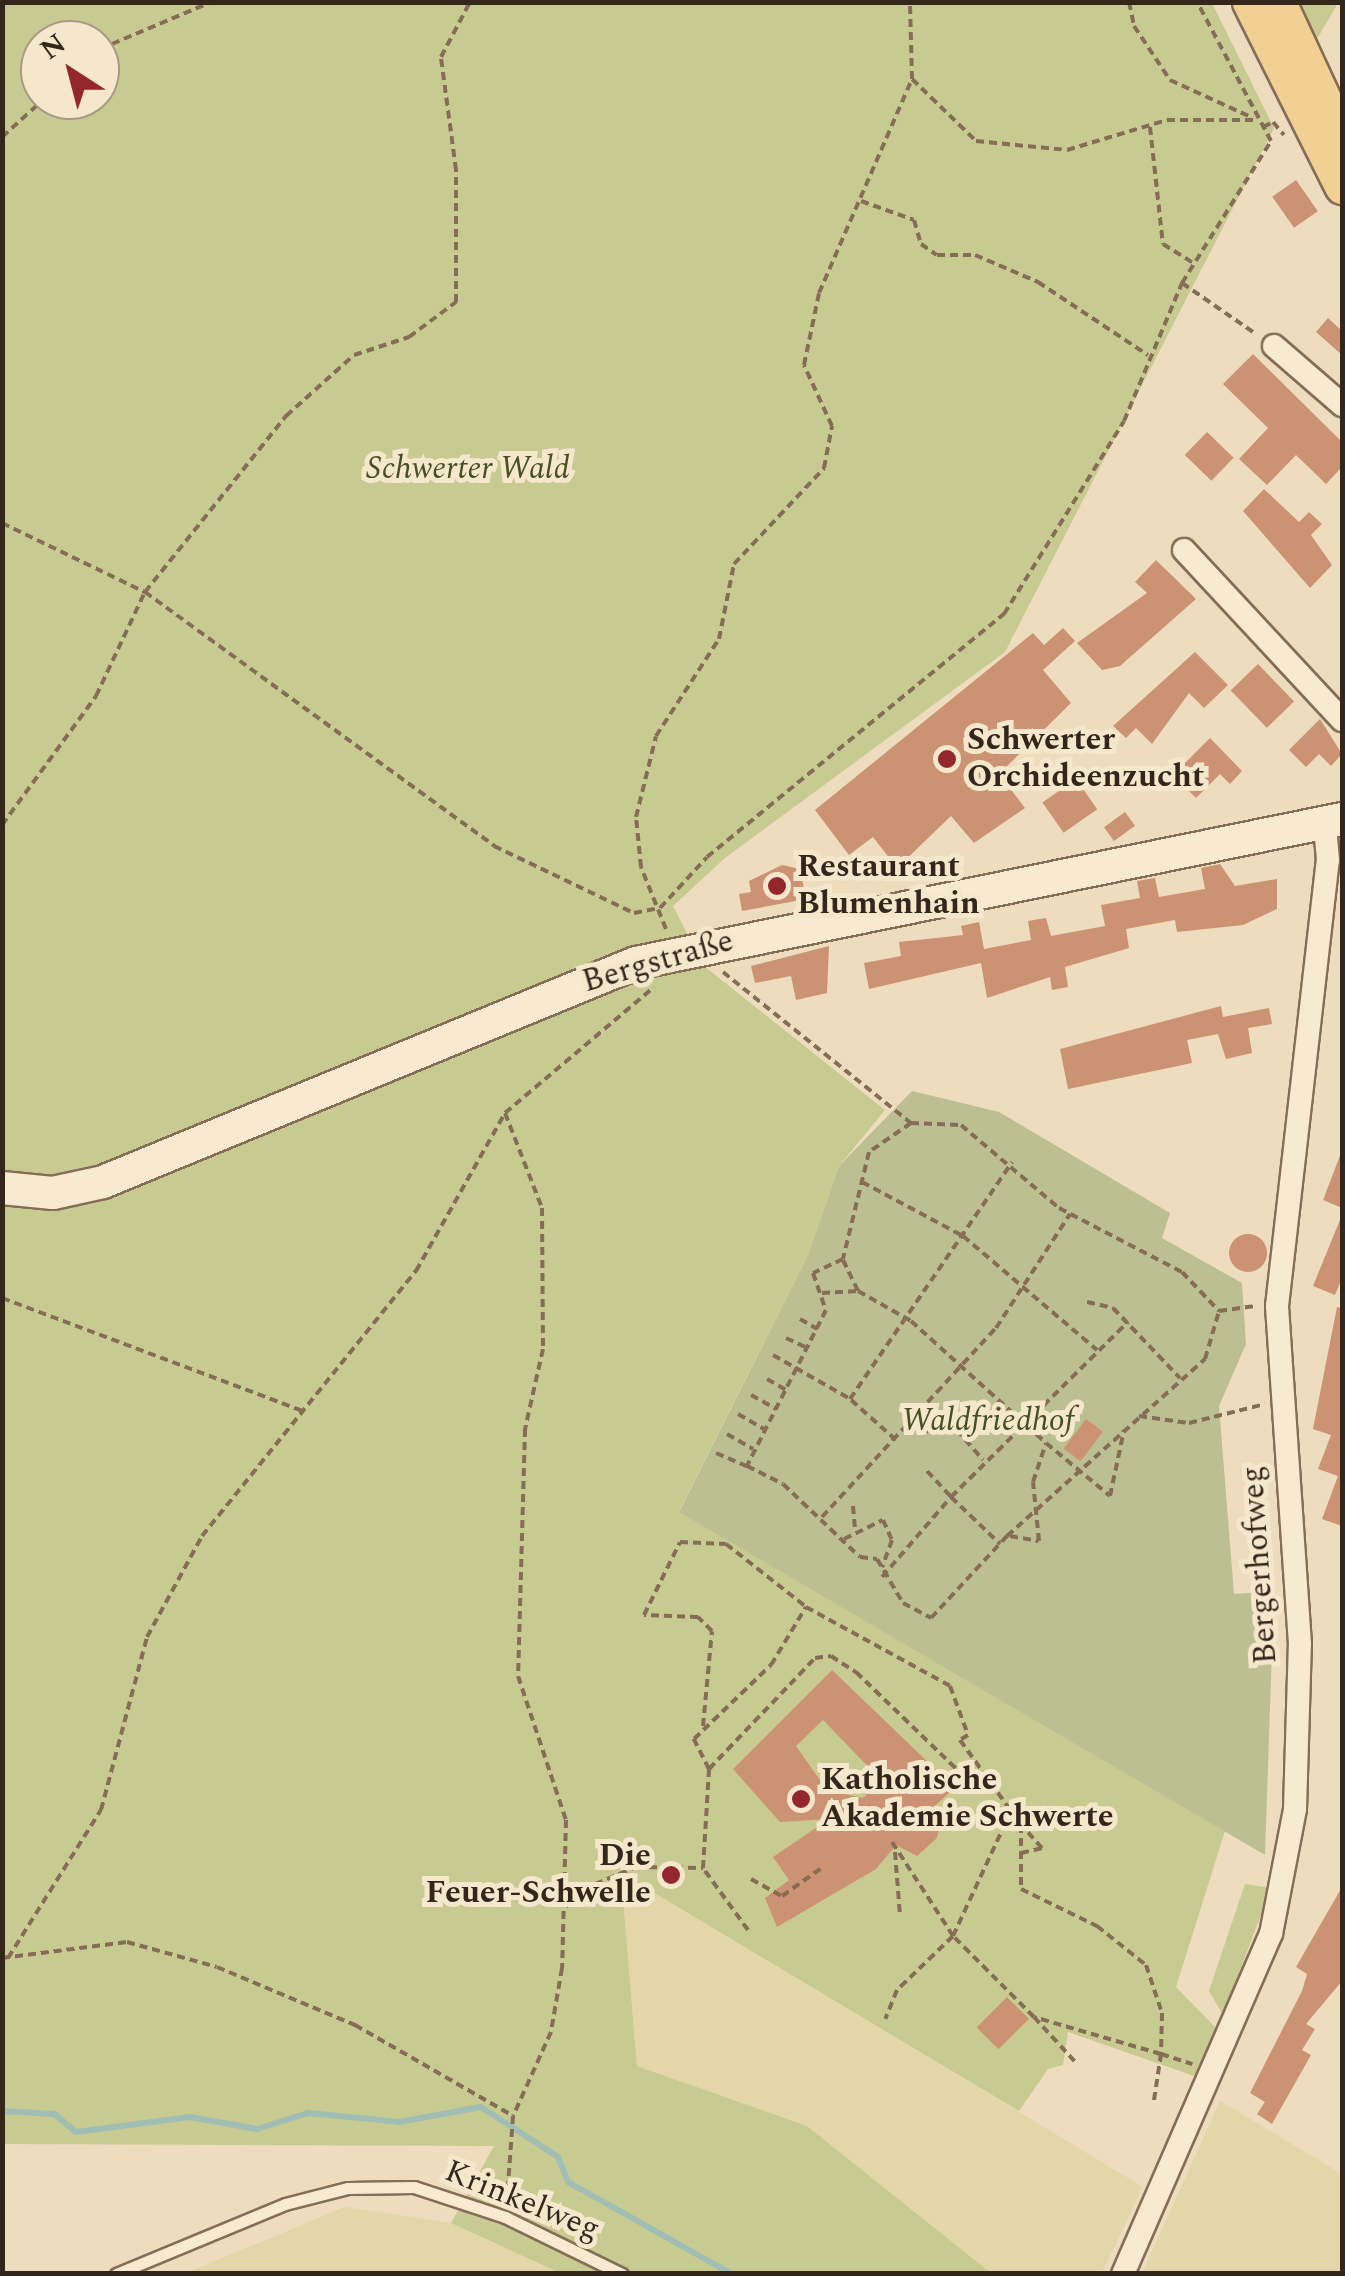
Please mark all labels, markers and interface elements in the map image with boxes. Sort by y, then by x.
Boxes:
north arrow [20,20,120,120]
text: N [31,23,75,71]
park label: Schwerter Wald [366,450,570,488]
place label: Schwerter Orchideenzucht [967,722,1204,797]
marker: Schwerter Orchideenzucht [936,748,958,770]
place label: Restaurant Blumenhain [797,849,980,924]
marker: Restaurant Blumenhain [766,875,788,897]
street label: Bergstraße [578,922,738,1002]
park label: Waldfriedhof [901,1402,1075,1440]
street label: Bergerhofweg [1234,1464,1286,1666]
place label: Katholische Akademie Schwerte [821,1762,1114,1837]
marker: Katholische Akademie Schwerte [790,1788,812,1810]
place label: Die Feuer-Schwelle [425,1838,651,1913]
marker: Die Feuer-Schwelle [660,1864,682,1886]
street label: Krinkelweg [439,2153,605,2249]

